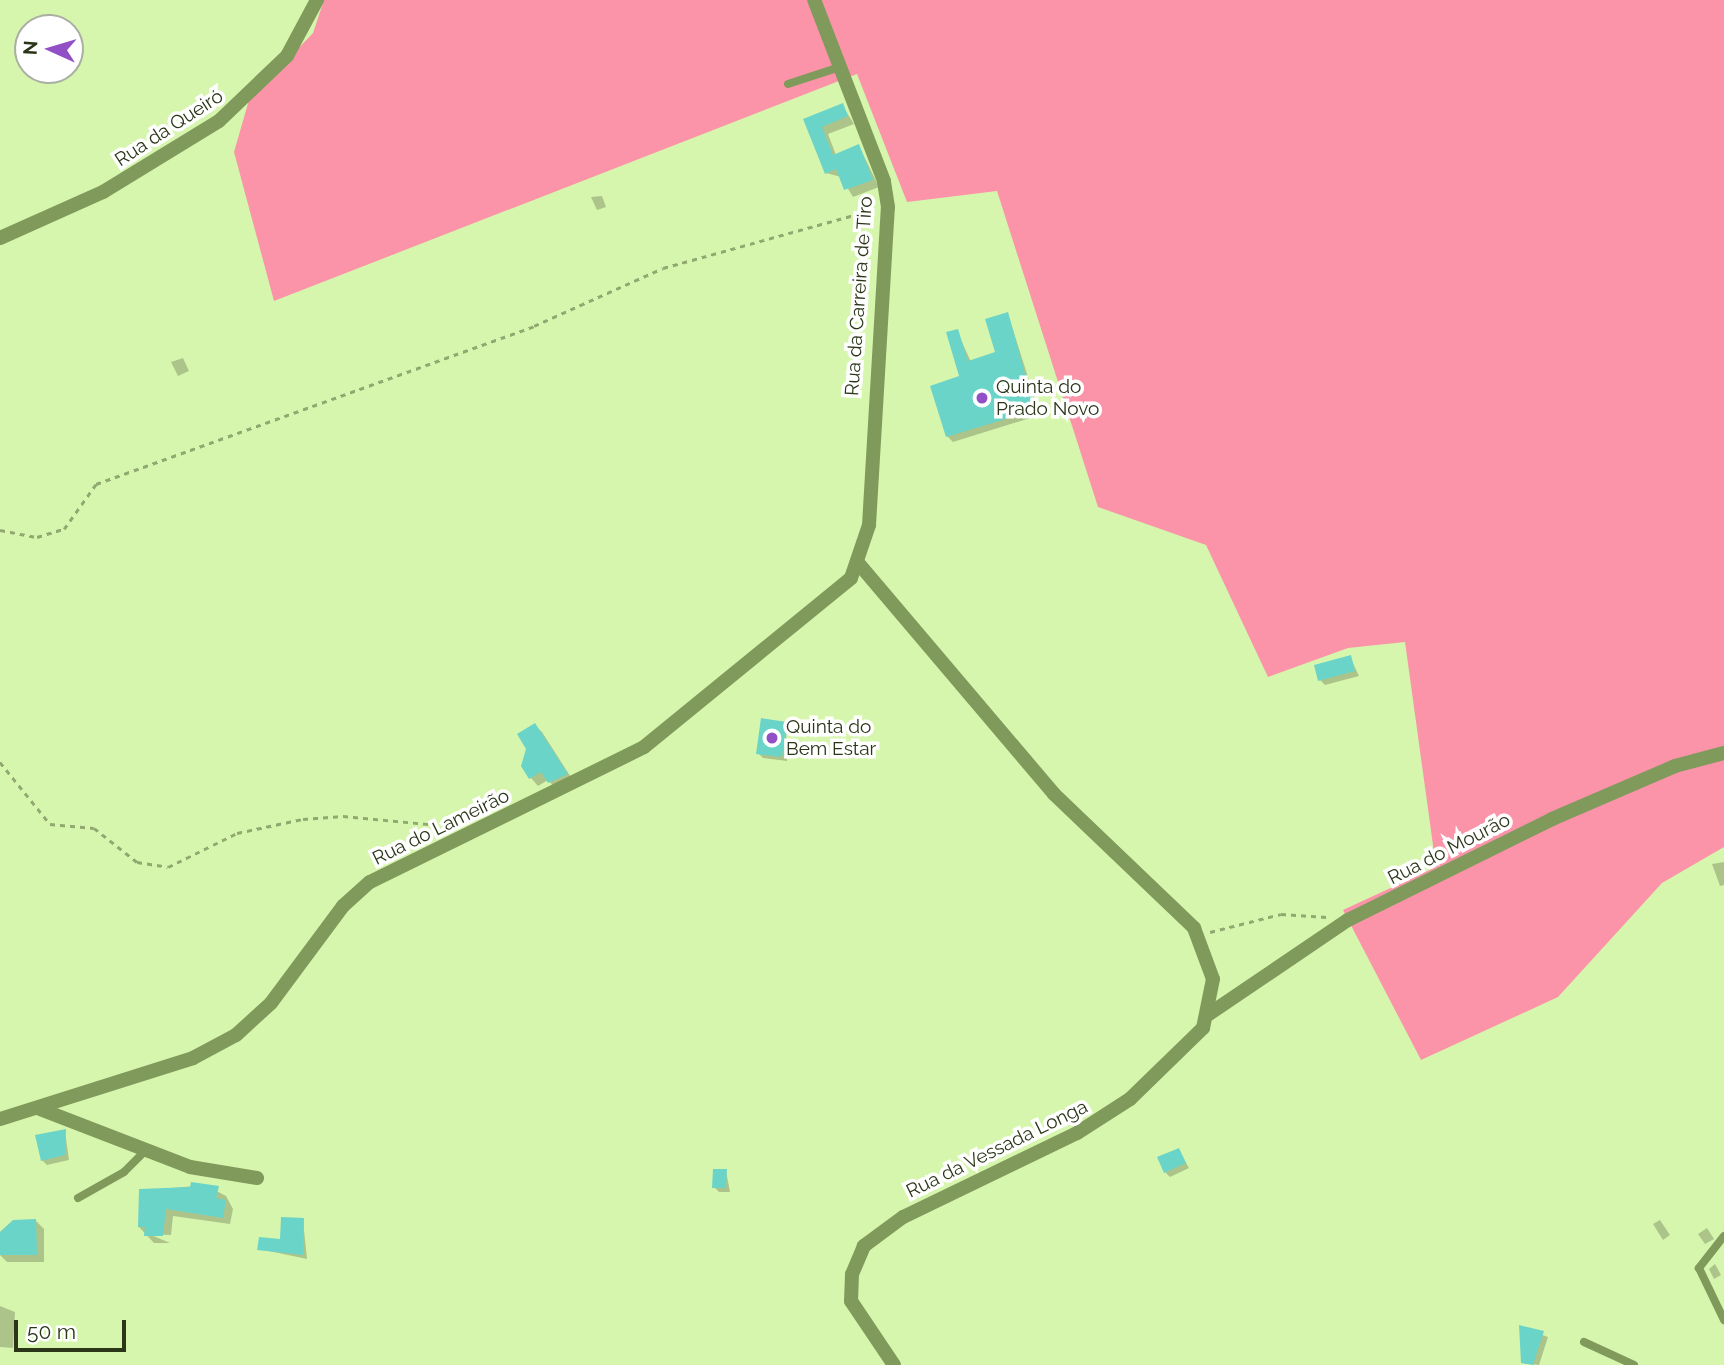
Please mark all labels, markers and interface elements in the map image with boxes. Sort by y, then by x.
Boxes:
north arrow [14,14,84,84]
text: N [19,40,42,56]
street label: Rua da Queiró [111,85,227,171]
street label: Rua da Carreira de Tiro [841,195,877,397]
place label: Quinta do Prado Novo [996,376,1099,420]
marker: Quinta do Prado Novo [974,390,990,406]
place label: Quinta do Bem Estar [786,716,876,760]
marker: Quinta do Bem Estar [764,730,780,746]
street label: Rua do Lameirão [369,784,513,870]
street label: Rua do Mourão [1384,808,1514,890]
street label: Rua da Vessada Longa [902,1095,1092,1203]
scale bar [18,1306,130,1350]
text: 50 m [27,1319,76,1344]

